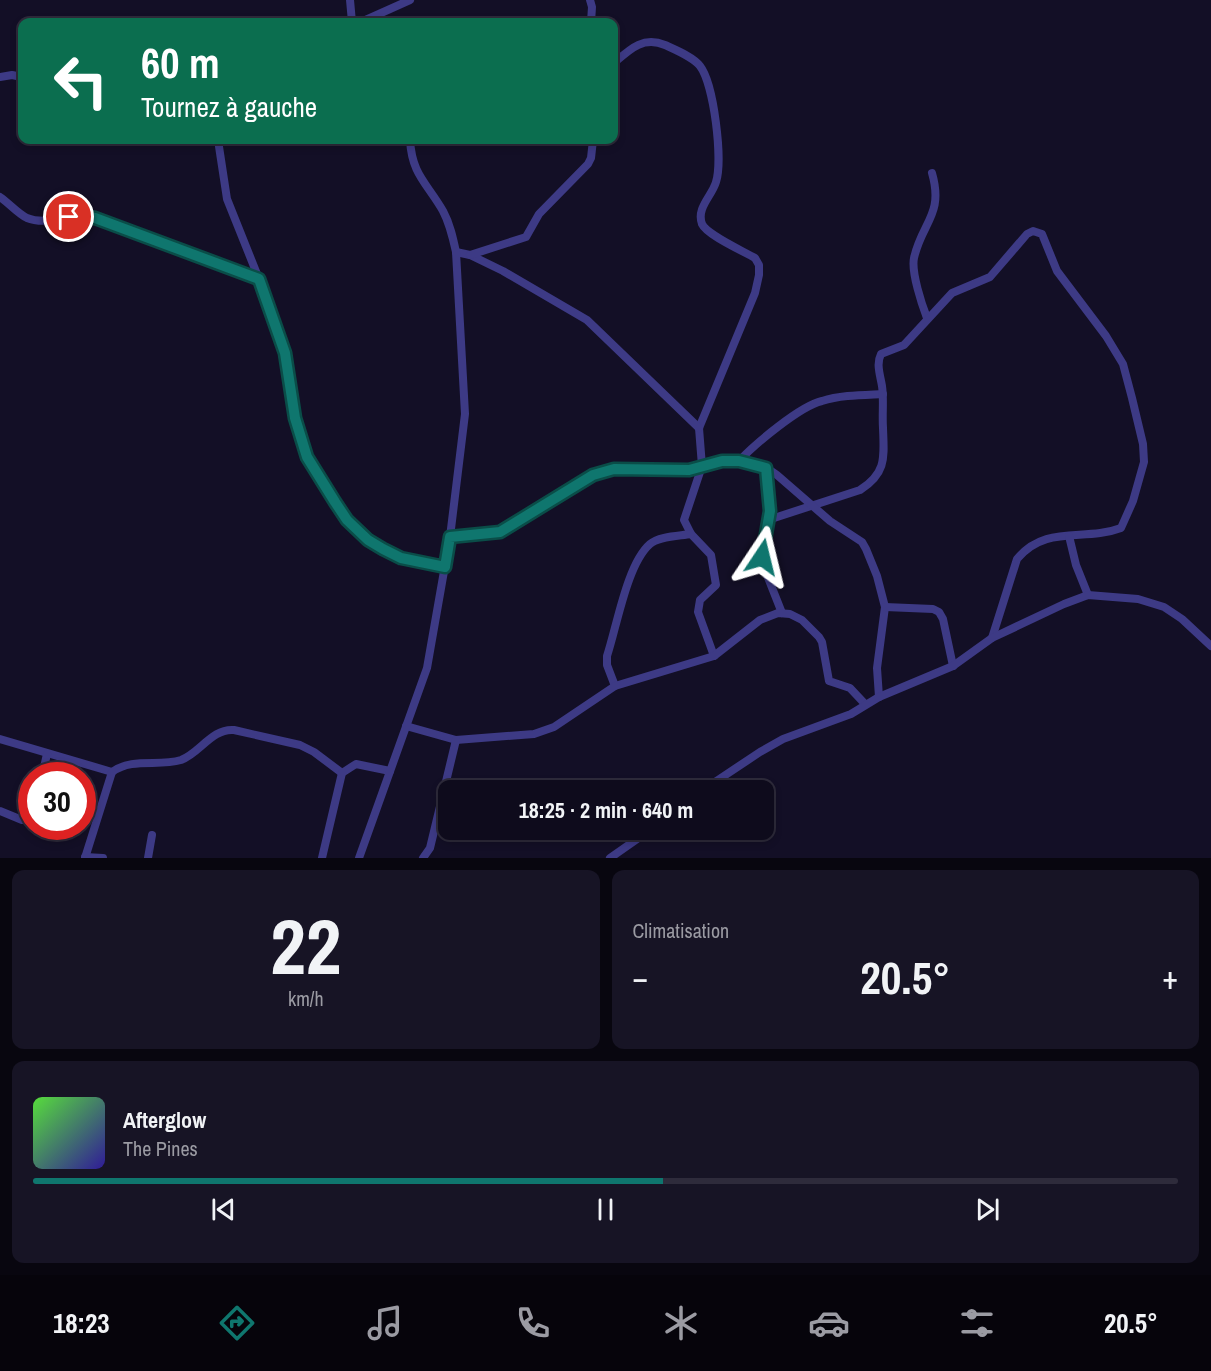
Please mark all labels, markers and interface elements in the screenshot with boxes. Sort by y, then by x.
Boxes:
text: 60 m [141,35,220,91]
icon: left [42,42,120,120]
text: Tournez à gauche [141,89,317,125]
pin [43,191,94,242]
icon: arrive [52,200,85,233]
position arrow [730,525,794,589]
speed limit sign: 30 [18,762,96,840]
text: 18:25 · 2 min · 640 m [519,795,693,825]
text: 22 [270,893,341,998]
text: Climatisation [633,917,729,944]
text: 20.5° [860,947,950,1008]
text: − [633,955,648,999]
text: + [1162,955,1178,999]
text: km/h [288,985,324,1012]
text: Afterglow [123,1105,206,1135]
text: The Pines [123,1135,198,1162]
icon: previous [207,1193,240,1226]
icon: pause [589,1193,622,1226]
icon: next [971,1193,1004,1226]
icon: directions [216,1302,258,1344]
icon: music [364,1302,406,1344]
icon: phone [512,1302,554,1344]
icon: climate [660,1302,702,1344]
icon: car [808,1302,850,1344]
icon: filters [956,1302,998,1344]
text: 18:23 [53,1305,110,1341]
text: 20.5° [1104,1305,1158,1341]

